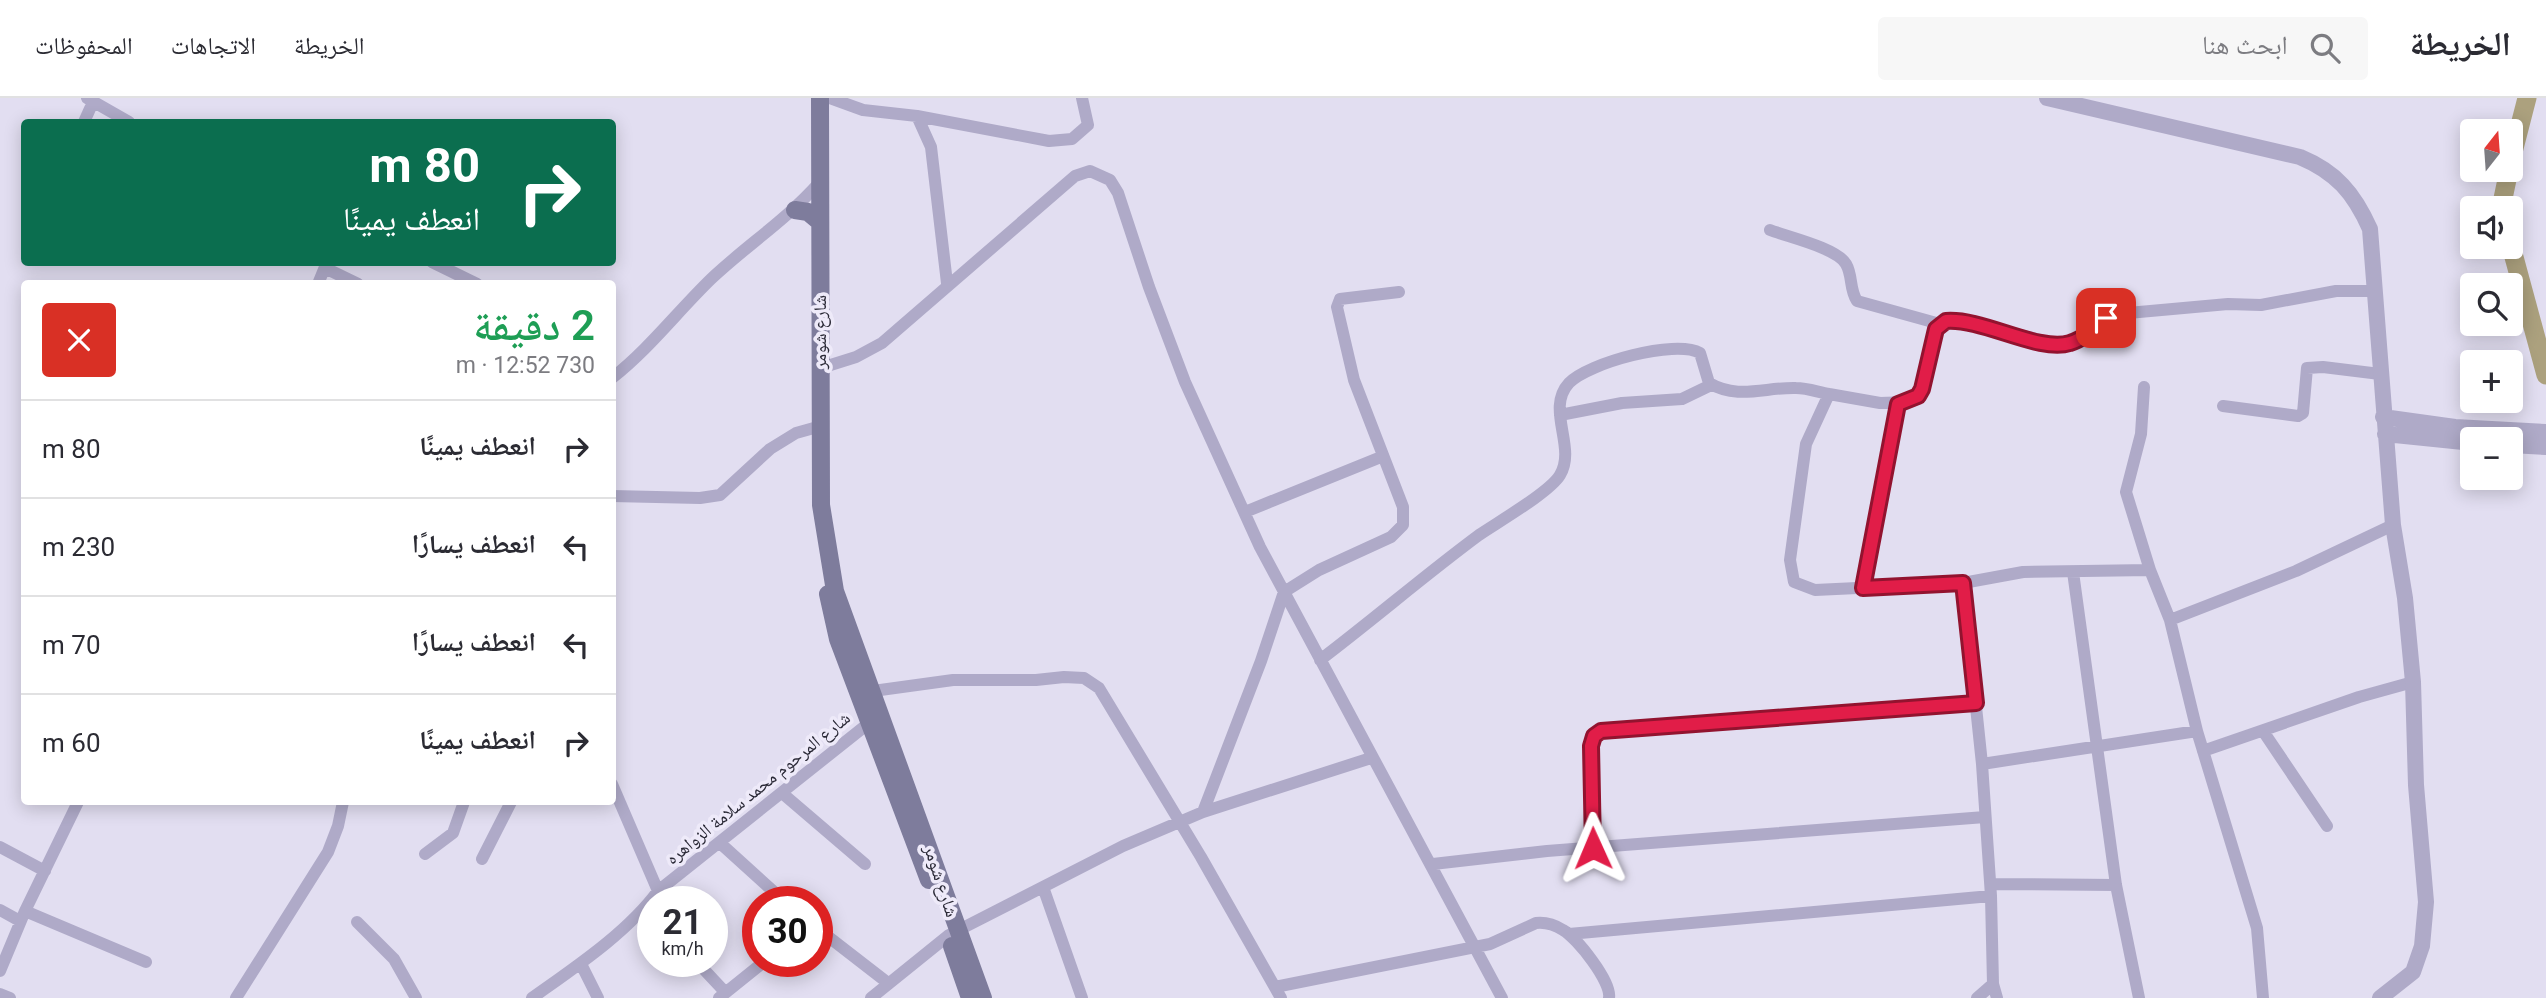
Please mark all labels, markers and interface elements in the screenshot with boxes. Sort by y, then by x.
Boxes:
search box [1878,17,2368,80]
text: الخريطة [2410,24,2511,63]
icon: search [2306,29,2344,67]
text: ابحث هنا [2202,30,2288,60]
text: المحفوظات [35,32,133,60]
text: الاتجاهات [171,32,256,60]
text: الخريطة [294,32,365,60]
north arrow [2460,119,2524,182]
map controls [2460,119,2523,490]
text: 80 m [369,137,480,194]
icon: right [504,147,595,238]
button: sound [2460,196,2523,259]
text: انعطف يمينًا [343,200,480,238]
button: search [2460,273,2523,336]
pin [2076,288,2136,348]
street label: شارع شومر [809,295,831,370]
icon: arrive [2087,299,2125,337]
text: 2 دقيقة [473,301,595,350]
button: close [42,303,116,377]
button: + [2460,350,2523,413]
text: 730 m · 12:52 [456,352,595,379]
button: − [2460,427,2523,490]
icon: right [557,430,595,468]
text: انعطف يمينًا [419,431,536,461]
text: 80 m [42,434,101,464]
icon: left [557,528,595,566]
text: انعطف يسارًا [412,529,536,559]
text: 230 m [42,532,115,562]
icon: left [557,626,595,664]
text: انعطف يسارًا [412,627,536,657]
text: 70 m [42,630,101,660]
street label: شارع المرحوم محمد سلامة الزواهره [661,707,855,870]
icon: right [557,724,595,762]
text: انعطف يمينًا [419,725,536,755]
text: 60 m [42,728,101,758]
position arrow [1556,811,1630,885]
street label: شارع شومر [919,841,963,920]
speed limit sign: 30 [742,886,833,977]
text: 21 [662,902,703,943]
text: km/h [661,938,704,959]

